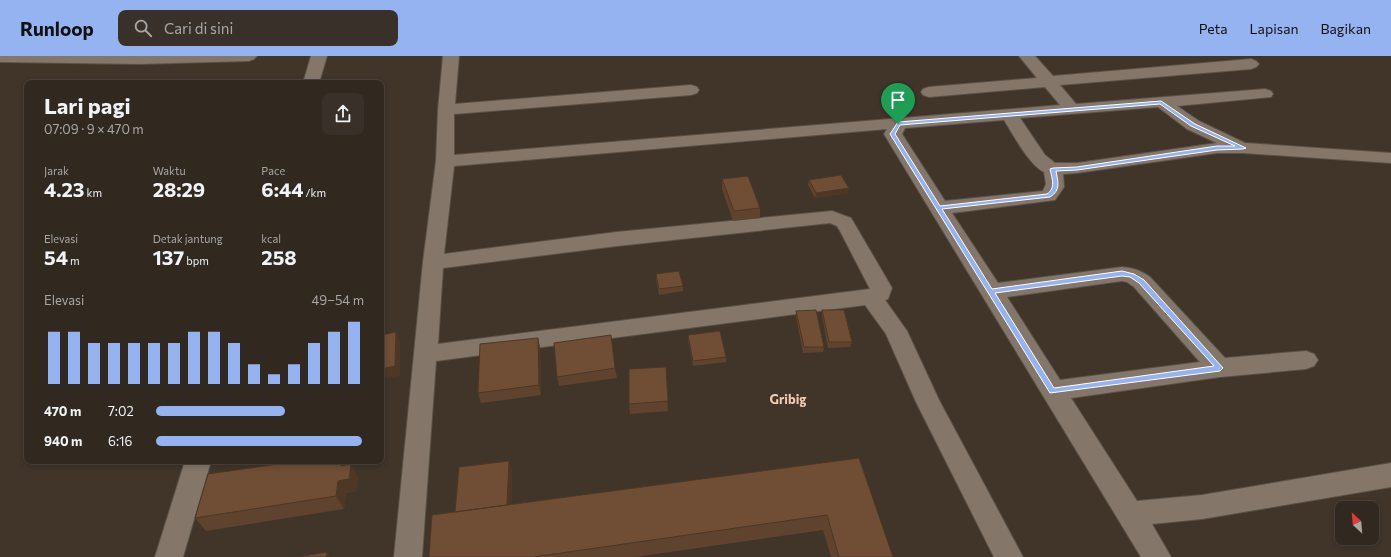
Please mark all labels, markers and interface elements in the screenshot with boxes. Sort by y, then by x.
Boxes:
search box [118,10,398,46]
text: Runloop [20,17,94,40]
icon: search [132,17,154,39]
text: Cari di sini [164,19,233,37]
text: Peta [1199,20,1228,37]
text: Lapisan [1250,20,1299,37]
text: Bagikan [1321,20,1371,37]
pin [881,83,915,124]
icon: arrive [887,89,909,111]
text: Lari pagi [44,92,131,119]
button: share [322,93,364,135]
text: 07:09 · 9 × 470 m [44,121,144,137]
text: Jarak [44,164,69,177]
text: Waktu [153,164,186,177]
text: Pace [261,164,285,177]
text: 4.23 [44,177,85,201]
text: 28:29 [153,177,205,201]
text: 6:44 [261,177,304,201]
text: km [85,186,102,199]
text: /km [304,186,326,199]
text: Elevasi [44,232,78,245]
text: Detak jantung [153,232,223,245]
text: kcal [261,232,281,245]
text: 54 [44,245,68,269]
text: 137 [153,245,184,269]
text: 258 [261,245,297,269]
text: m [68,254,80,267]
text: bpm [184,254,209,267]
text: Elevasi [44,292,84,308]
text: 49–54 m [312,292,364,308]
district label: Gribig [770,391,806,407]
text: 470 m [44,403,81,419]
text: 7:02 [108,403,134,419]
text: 940 m [44,433,82,449]
text: 6:16 [108,433,132,449]
north arrow [1335,501,1379,545]
map controls [1335,501,1379,545]

